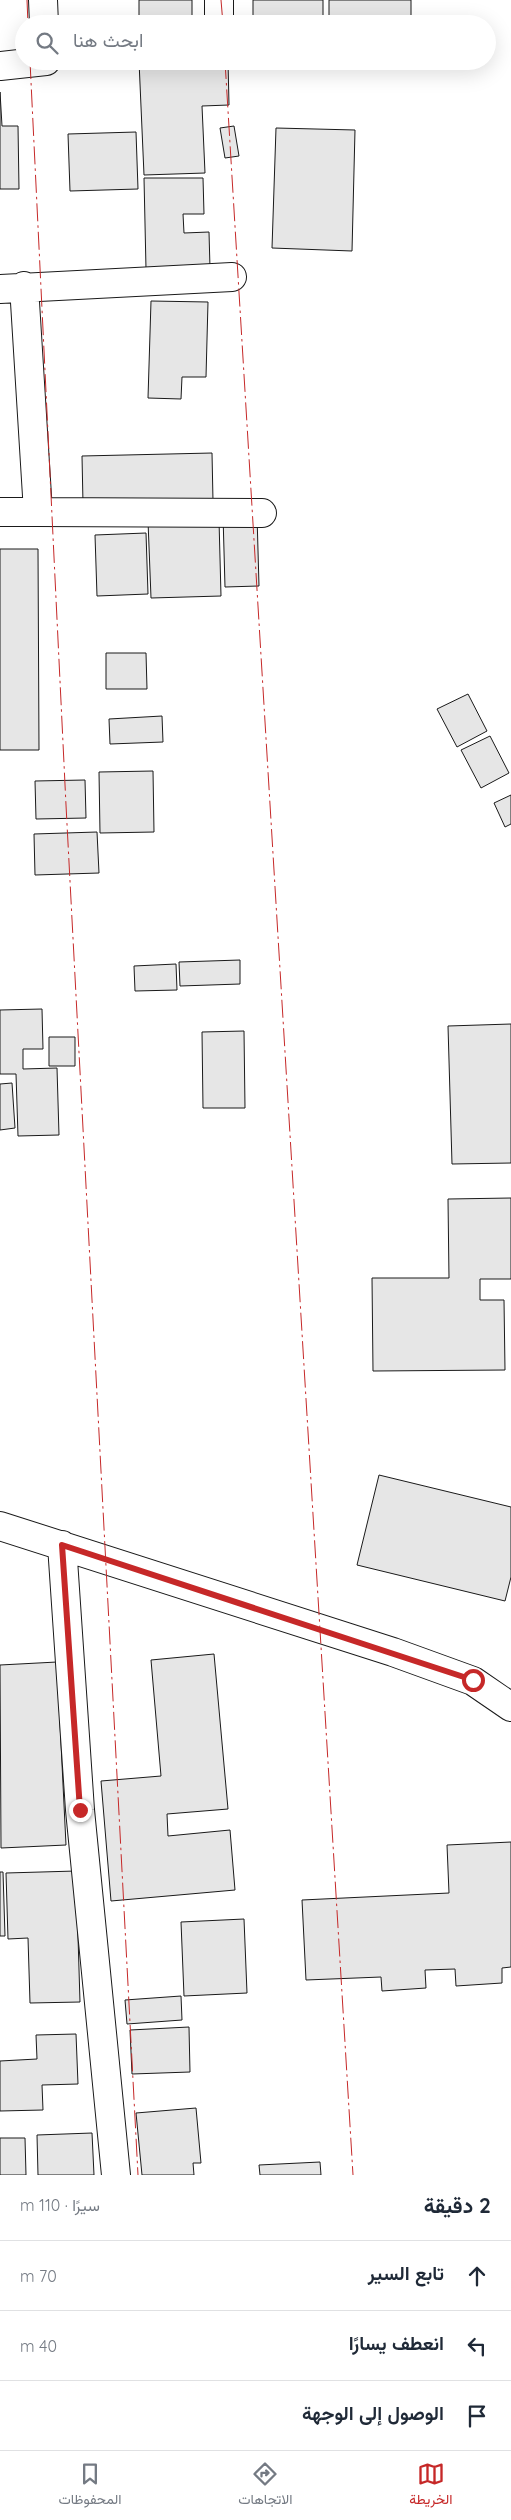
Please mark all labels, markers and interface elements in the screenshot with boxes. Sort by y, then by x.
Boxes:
search box [15,15,496,70]
text: ابحث هنا [73,28,143,52]
icon: search [33,29,61,57]
route start [462,1669,485,1692]
route end [69,1799,92,1822]
text: 2 دقيقة [424,2192,491,2218]
text: سيرًا · 110 m [20,2195,100,2215]
text: تابع السير [368,2261,444,2285]
icon: ahead [463,2262,491,2290]
text: 70 m [20,2266,57,2286]
text: انعطف يسارًا [349,2331,444,2355]
icon: left [463,2332,491,2360]
text: 40 m [20,2336,57,2356]
text: الوصول إلى الوجهة [302,2401,444,2425]
icon: arrive [463,2402,491,2430]
tab: المحفوظات [58,2460,121,2512]
tab: الاتجاهات [238,2460,293,2512]
tab: الخريطة [409,2460,453,2512]

